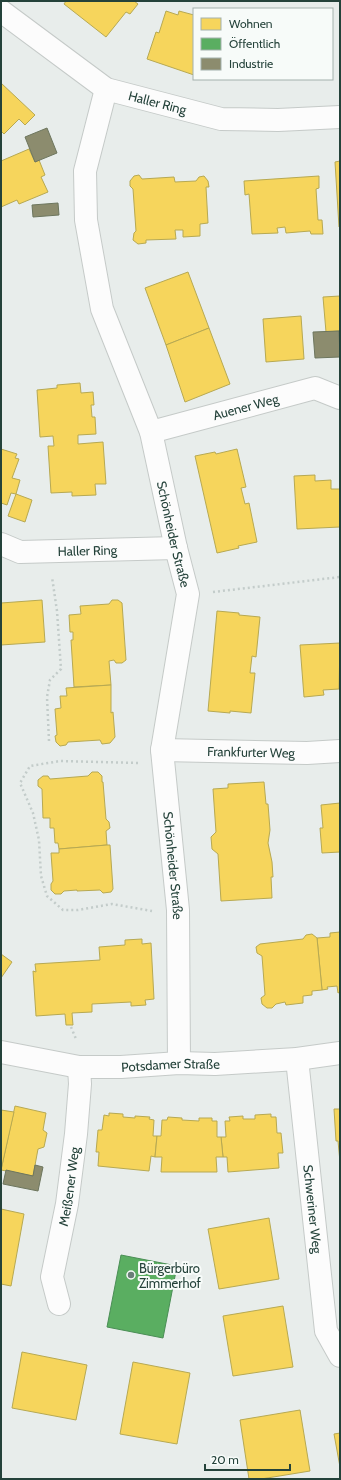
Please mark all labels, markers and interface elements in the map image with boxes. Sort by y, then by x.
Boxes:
legend [193,8,333,80]
text: Wohnen [229,16,273,31]
text: Öffentlich [229,36,280,51]
text: Industrie [229,56,273,71]
street label: Haller Ring [127,87,189,118]
street label: Auener Weg [211,390,281,423]
street label: Schönheider Straße [154,479,194,589]
street label: Haller Ring [57,542,118,559]
street label: Frankfurter Weg [207,743,296,761]
street label: Schönheider Straße [160,811,186,920]
street label: Potsdamer Straße [121,1055,221,1075]
street label: Meißener Weg [55,1145,82,1228]
street label: Schweriner Weg [300,1164,326,1255]
place label: Bürgerbüro Zimmerhof [139,1260,202,1291]
marker: Bürgerbüro Zimmerhof [126,1270,136,1280]
scale bar [205,1446,290,1472]
text: 20 m [211,1452,239,1467]

